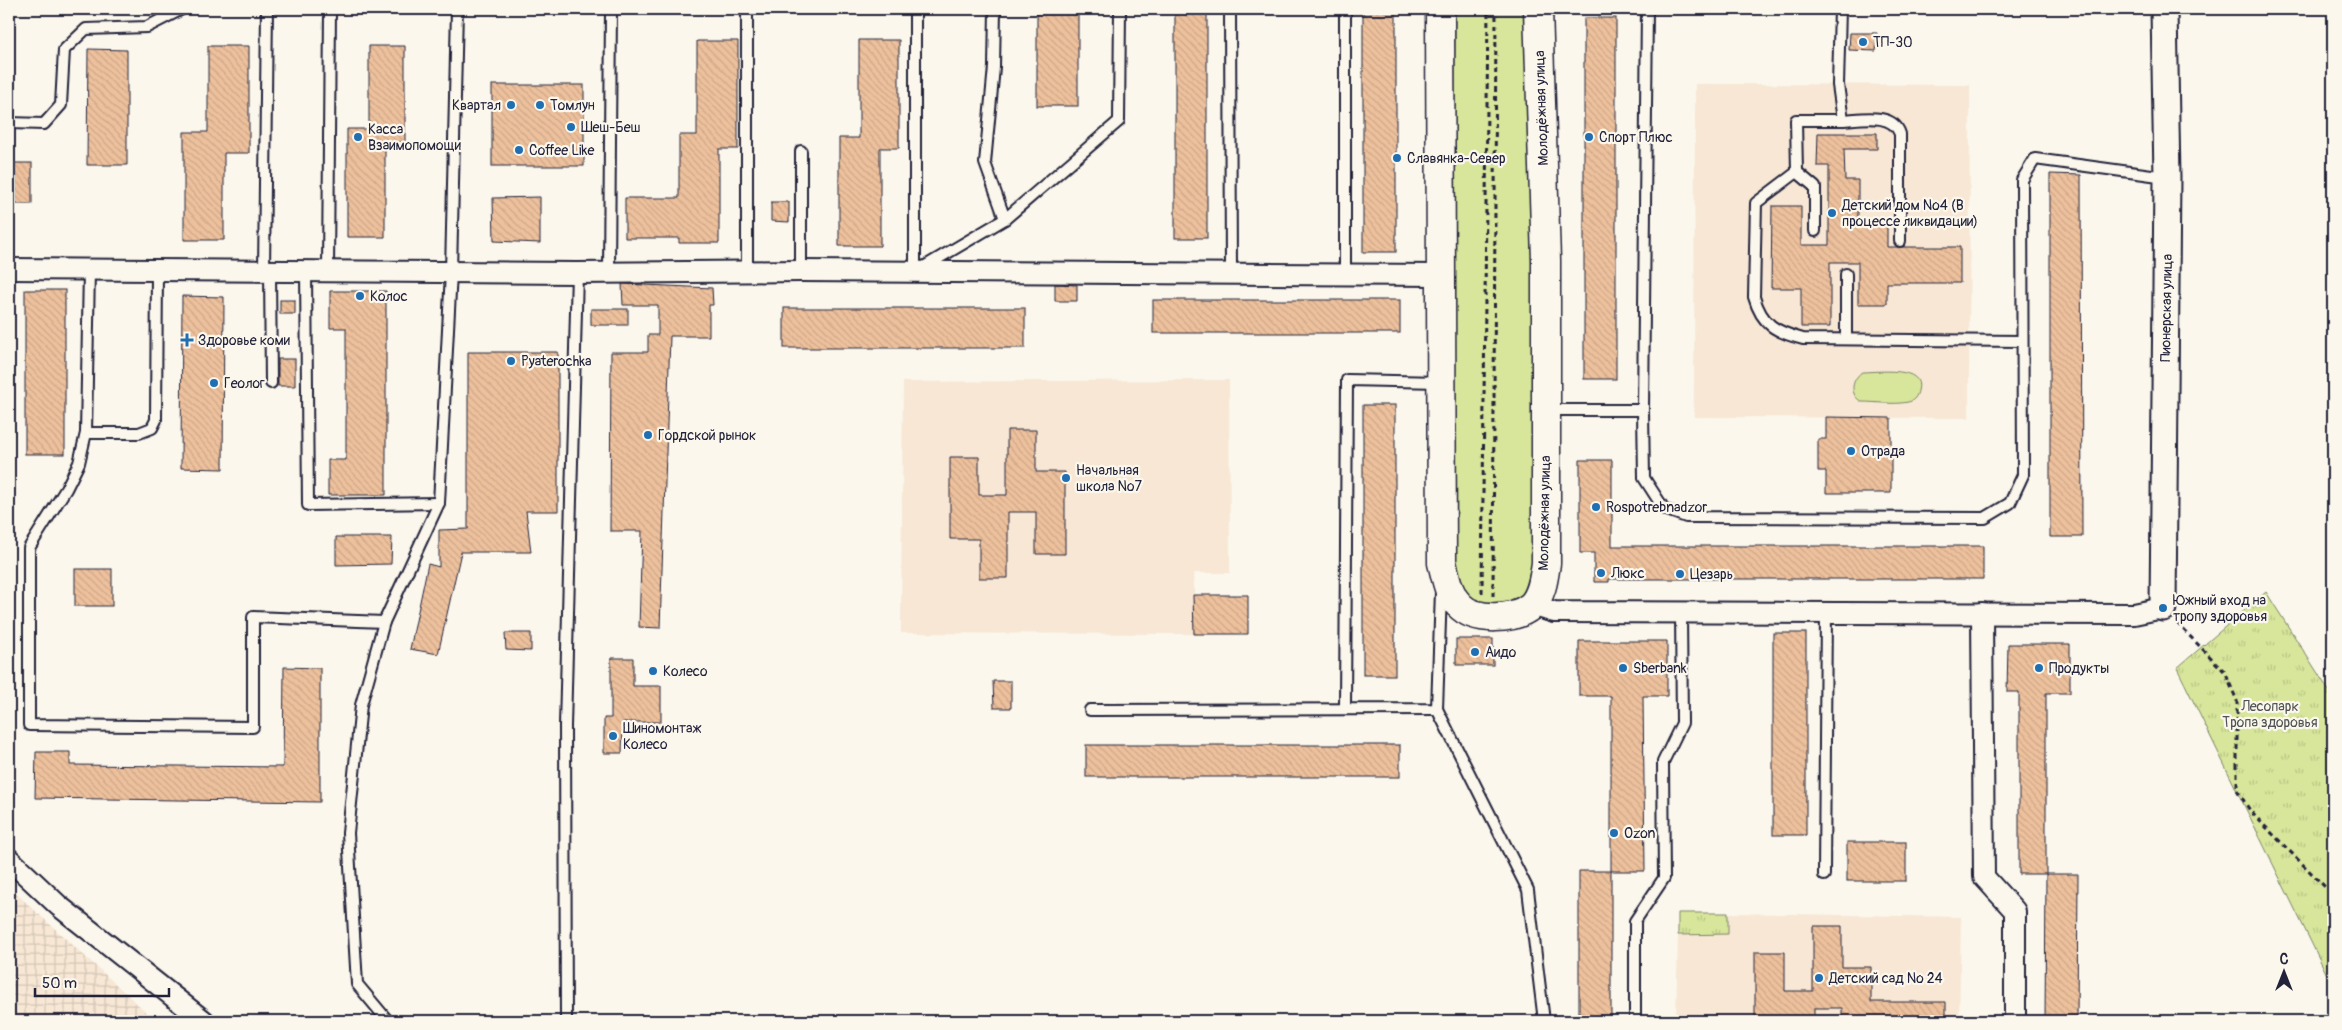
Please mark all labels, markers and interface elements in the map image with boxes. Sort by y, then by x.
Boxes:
place label: ТП-30 [1873,34,1913,51]
marker: ТП-30 [1857,36,1869,48]
street label: Молодёжная улица [1531,50,1552,166]
place label: Квартал [452,97,501,114]
place label: Томлун [550,97,595,114]
marker: Квартал [505,99,517,111]
marker: Томлун [534,99,546,111]
place label: Шеш-Беш [581,119,641,136]
place label: Касса Взаимопомощи [368,121,461,154]
marker: Шеш-Беш [565,121,577,133]
place label: Спорт Плюс [1599,129,1673,146]
marker: Касса Взаимопомощи [352,131,364,143]
marker: Спорт Плюс [1583,131,1595,143]
place label: Coffee Like [529,142,594,159]
marker: Coffee Like [513,144,525,156]
place label: Славянка-Север [1407,150,1506,167]
marker: Славянка-Север [1391,152,1403,164]
place label: Детский дом №4 (В процессе ликвидации) [1841,197,1978,230]
marker: Детский дом №4 (В процессе ликвидации) [1826,207,1838,219]
street label: Пионерская улица [2157,254,2176,362]
place label: Колос [370,288,408,305]
marker: Колос [354,290,366,302]
place label: Здоровье коми [198,332,290,349]
marker: Здоровье коми [180,333,194,347]
place label: Pyaterochka [521,353,592,370]
marker: Pyaterochka [505,355,517,367]
place label: Геолог [224,375,265,392]
marker: Геолог [208,377,220,389]
place label: Гордской рынок [658,427,756,444]
marker: Гордской рынок [642,429,654,441]
place label: Отрада [1861,443,1905,460]
marker: Отрада [1845,445,1857,457]
street label: Молодёжная улица [1535,455,1554,571]
place label: Начальная школа №7 [1076,462,1143,495]
marker: Начальная школа №7 [1060,472,1072,484]
place label: Rospotrebnadzor [1606,499,1707,516]
marker: Rospotrebnadzor [1590,501,1602,513]
place label: Люкс [1610,565,1645,582]
place label: Цезарь [1690,566,1733,583]
marker: Люкс [1595,567,1607,579]
marker: Цезарь [1674,568,1686,580]
place label: Южный вход на тропу здоровья [2173,592,2267,625]
marker: Южный вход на тропу здоровья [2157,602,2169,614]
place label: Аидо [1485,644,1517,661]
marker: Аидо [1469,646,1481,658]
place label: Sberbank [1633,660,1687,677]
place label: Продукты [2049,660,2109,677]
marker: Sberbank [1617,662,1629,674]
marker: Продукты [2033,662,2045,674]
place label: Колесо [663,663,708,680]
marker: Колесо [647,665,659,677]
park label: Лесопарк Тропа здоровья [2222,698,2318,731]
place label: Шиномонтаж Колесо [623,720,701,753]
marker: Шиномонтаж Колесо [607,730,619,742]
place label: Ozon [1624,825,1656,842]
marker: Ozon [1608,827,1620,839]
north arrow [2260,948,2310,998]
text: С [2280,951,2289,968]
scale bar [35,965,169,997]
place label: Детский сад № 24 [1828,970,1943,987]
marker: Детский сад № 24 [1813,972,1825,984]
text: 50 m [42,974,77,993]

